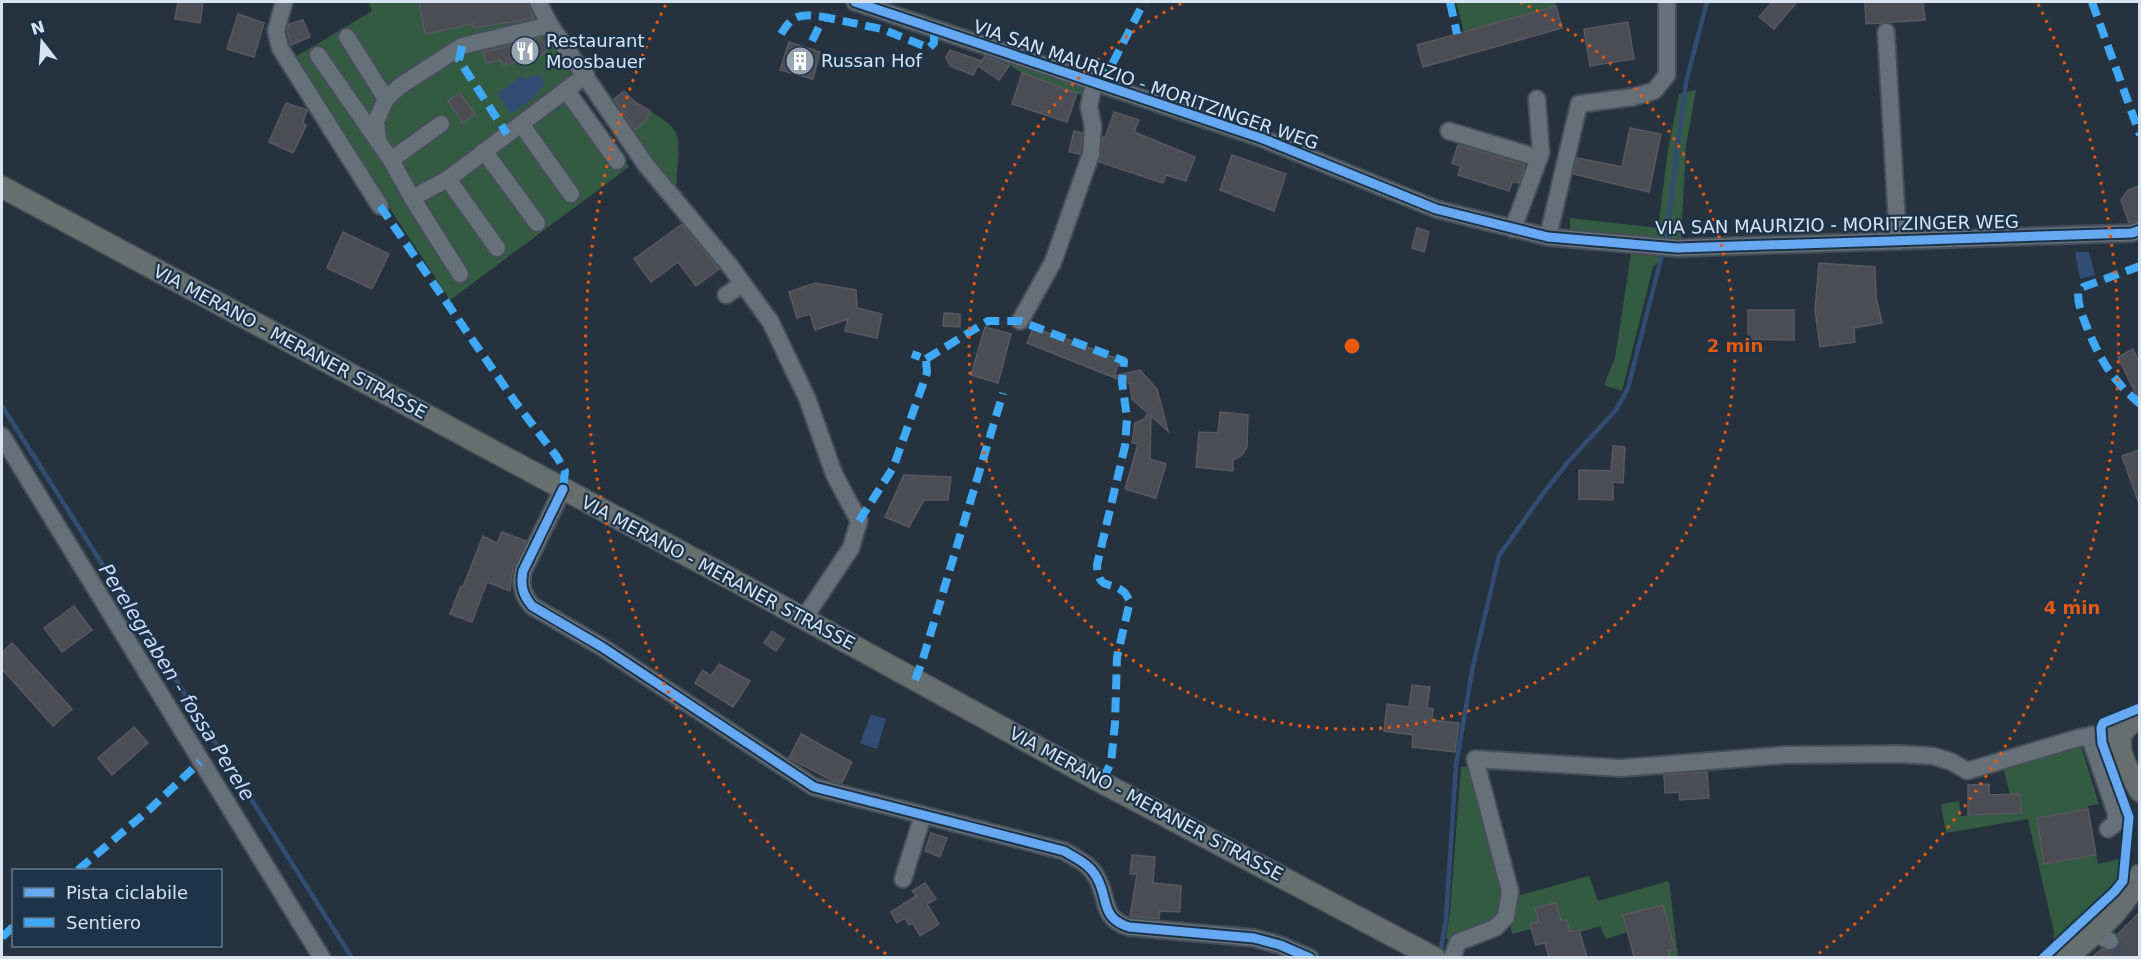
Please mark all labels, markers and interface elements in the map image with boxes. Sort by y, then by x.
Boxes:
north arrow [12,12,72,72]
street label: VIA SAN MAURIZIO - MORITZINGER WEG [971,15,1322,154]
text: N [29,17,47,39]
place label: Restaurant Moosbauer [546,30,646,72]
restaurant icon: Restaurant Moosbauer [509,35,541,67]
building icon: Russan Hof [784,45,816,77]
place label: Russan Hof [821,50,923,71]
street label: VIA SAN MAURIZIO - MORITZINGER WEG [1655,211,2019,238]
street label: VIA MERANO - MERANER STRASSE [150,260,431,423]
text: 2 min [1707,335,1763,356]
centre of rings [1342,336,1362,356]
street label: VIA MERANO - MERANER STRASSE [578,491,859,654]
water label: Perelegraben - fossa Perele [94,559,260,805]
text: 4 min [2044,597,2100,618]
street label: VIA MERANO - MERANER STRASSE [1006,722,1287,885]
legend [12,869,222,947]
text: Pista ciclabile [66,882,188,903]
text: Sentiero [66,912,141,933]

